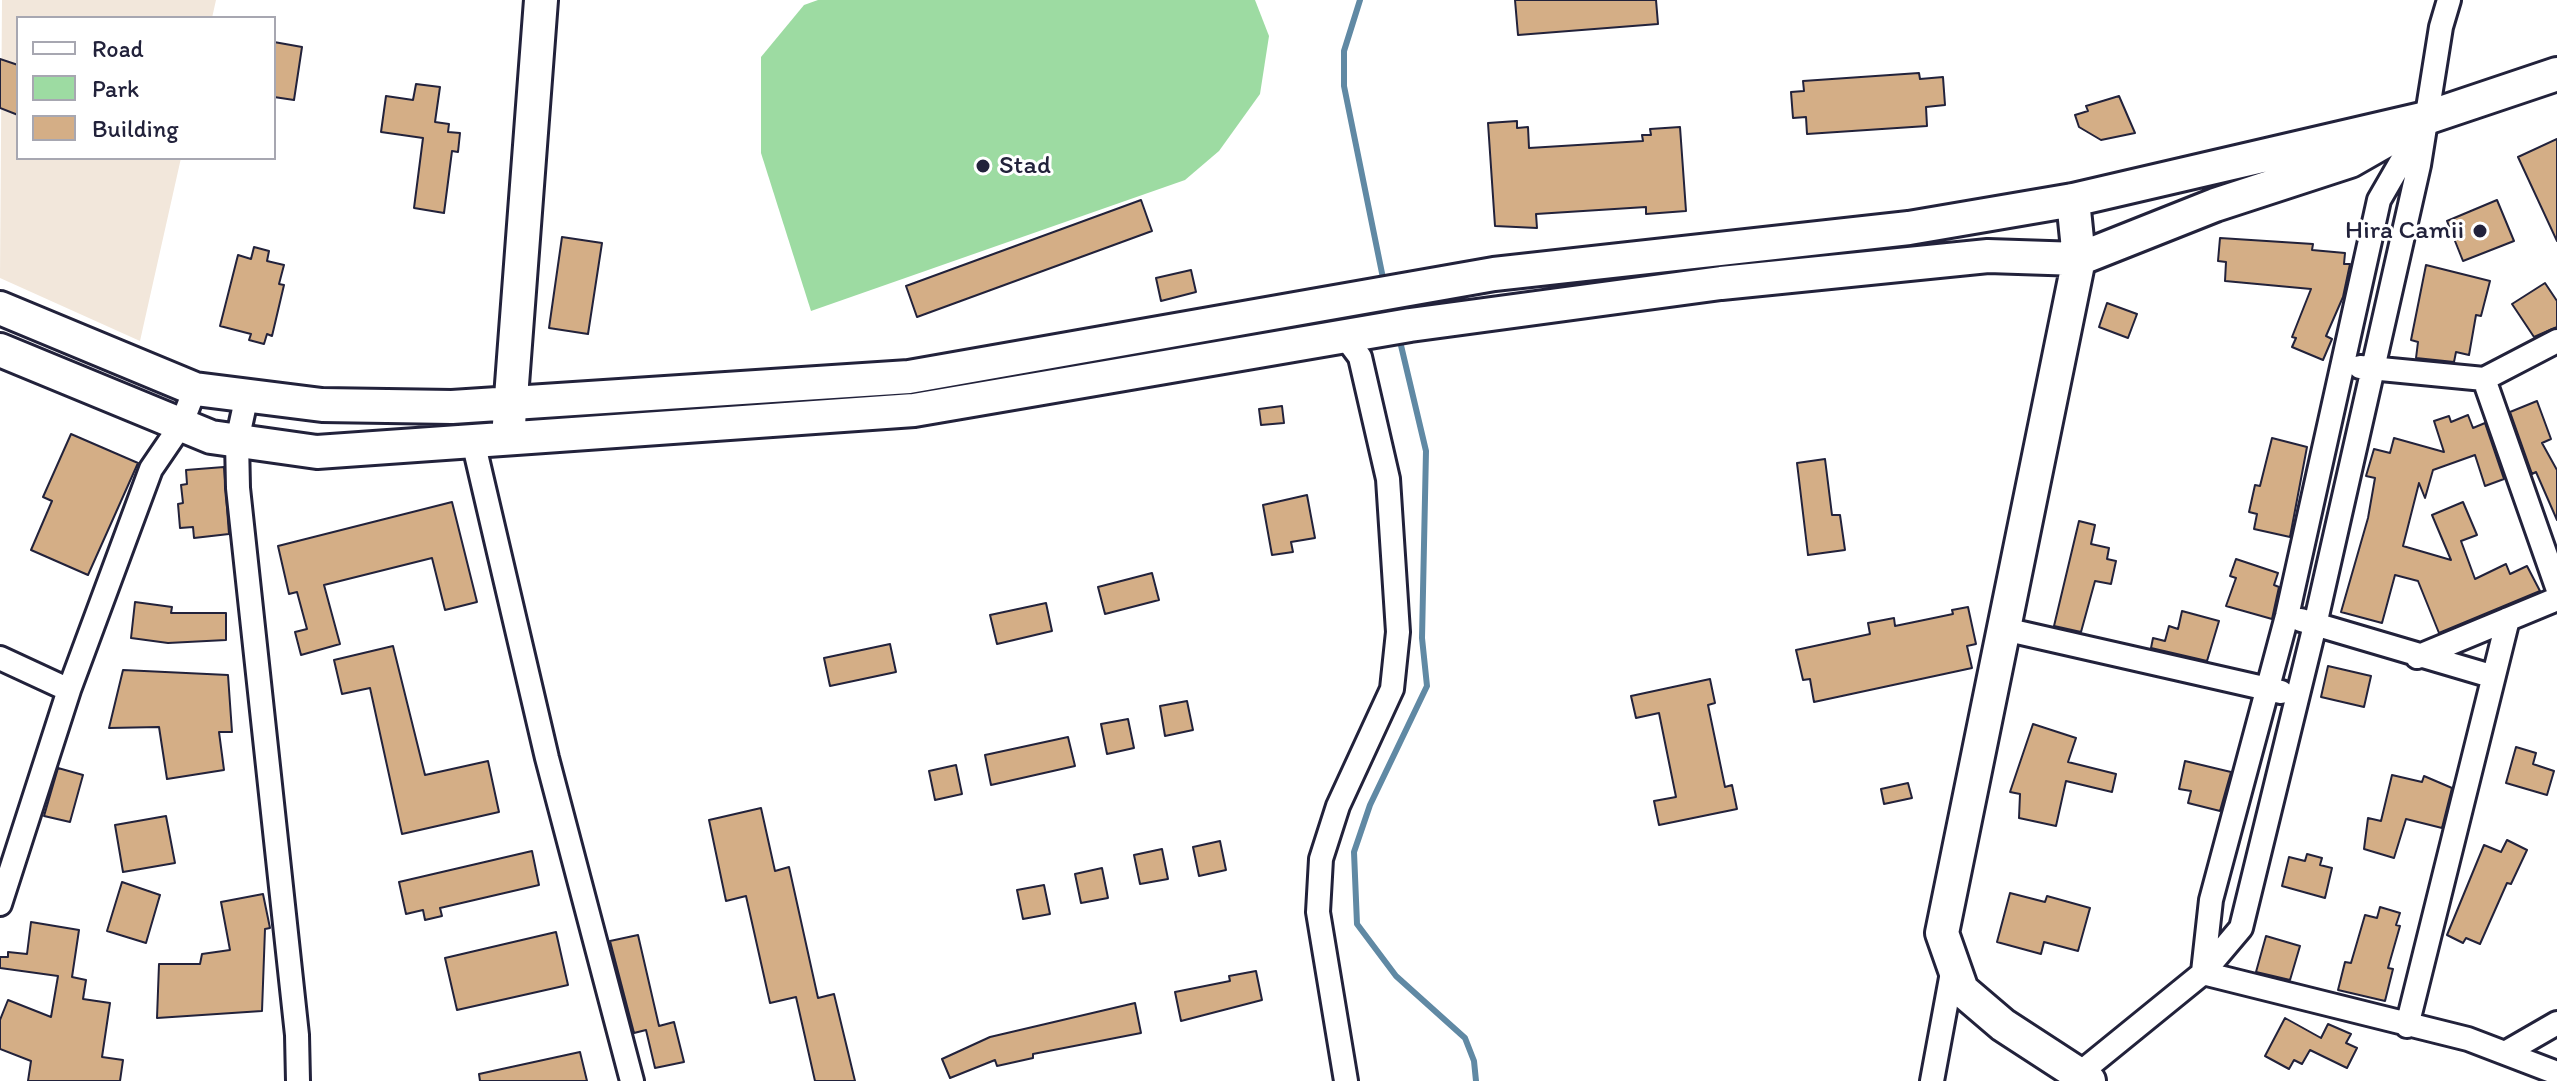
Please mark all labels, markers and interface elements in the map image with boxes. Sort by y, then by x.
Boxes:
legend [16,16,276,160]
text: Road [92,34,144,63]
text: Park [92,74,139,103]
text: Building [92,114,179,143]
place label: Stad [999,150,1051,182]
marker: Stad [974,157,992,175]
place label: Hira Camii [2345,215,2464,247]
marker: Hira Camii [2471,222,2489,240]

